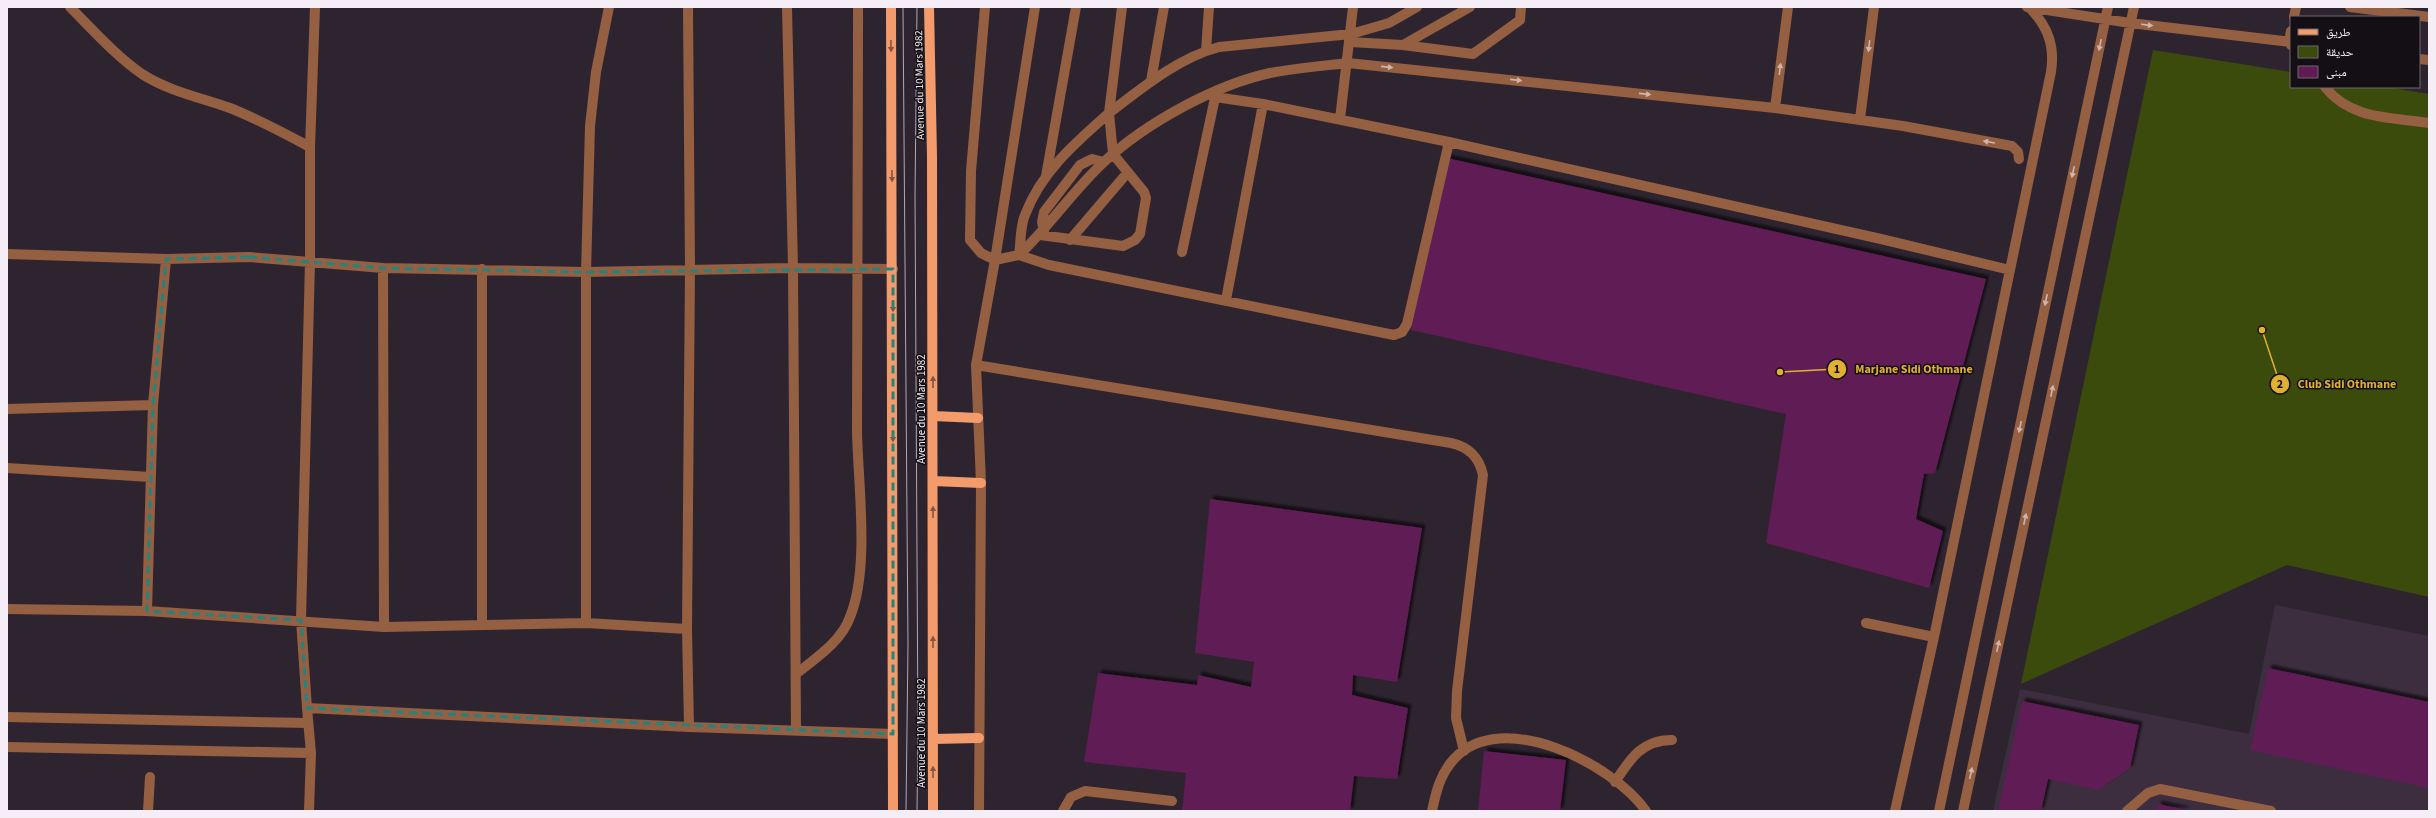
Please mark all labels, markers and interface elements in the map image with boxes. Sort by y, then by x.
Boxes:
legend [2290,16,2420,88]
one-way arrow [2141,22,2153,28]
text: طريق [2326,24,2351,41]
street label: Avenue du 10 Mars 1982 [911,30,928,140]
one-way arrow [2097,39,2103,51]
one-way arrow [888,40,894,53]
one-way arrow [1866,40,1872,52]
text: حديقة [2326,44,2354,61]
one-way arrow [1777,63,1784,75]
one-way arrow [1381,64,1393,71]
text: مبنى [2326,64,2347,81]
one-way arrow [1510,77,1522,84]
one-way arrow [1639,91,1651,97]
one-way arrow [1983,139,1995,145]
one-way arrow [2070,166,2076,178]
one-way arrow [889,170,896,182]
one-way arrow [2043,293,2049,306]
one-way arrow [890,300,896,313]
street label: Avenue du 10 Mars 1982 [914,354,929,464]
callout: Marjane Sidi Othmane [1827,357,1981,381]
text: 1 [1834,361,1840,378]
text: Marjane Sidi Othmane [1855,361,1973,378]
callout: Club Sidi Othmane [2270,372,2404,396]
one-way arrow [930,375,936,388]
text: 2 [2277,376,2283,393]
text: Club Sidi Othmane [2298,376,2396,393]
one-way arrow [2049,385,2055,398]
one-way arrow [2016,421,2022,433]
one-way arrow [890,430,896,443]
one-way arrow [930,505,936,518]
one-way arrow [2022,512,2028,525]
one-way arrow [930,635,936,648]
one-way arrow [1996,640,2002,652]
street label: Avenue du 10 Mars 1982 [914,678,929,788]
one-way arrow [930,765,936,778]
one-way arrow [1969,767,1975,779]

